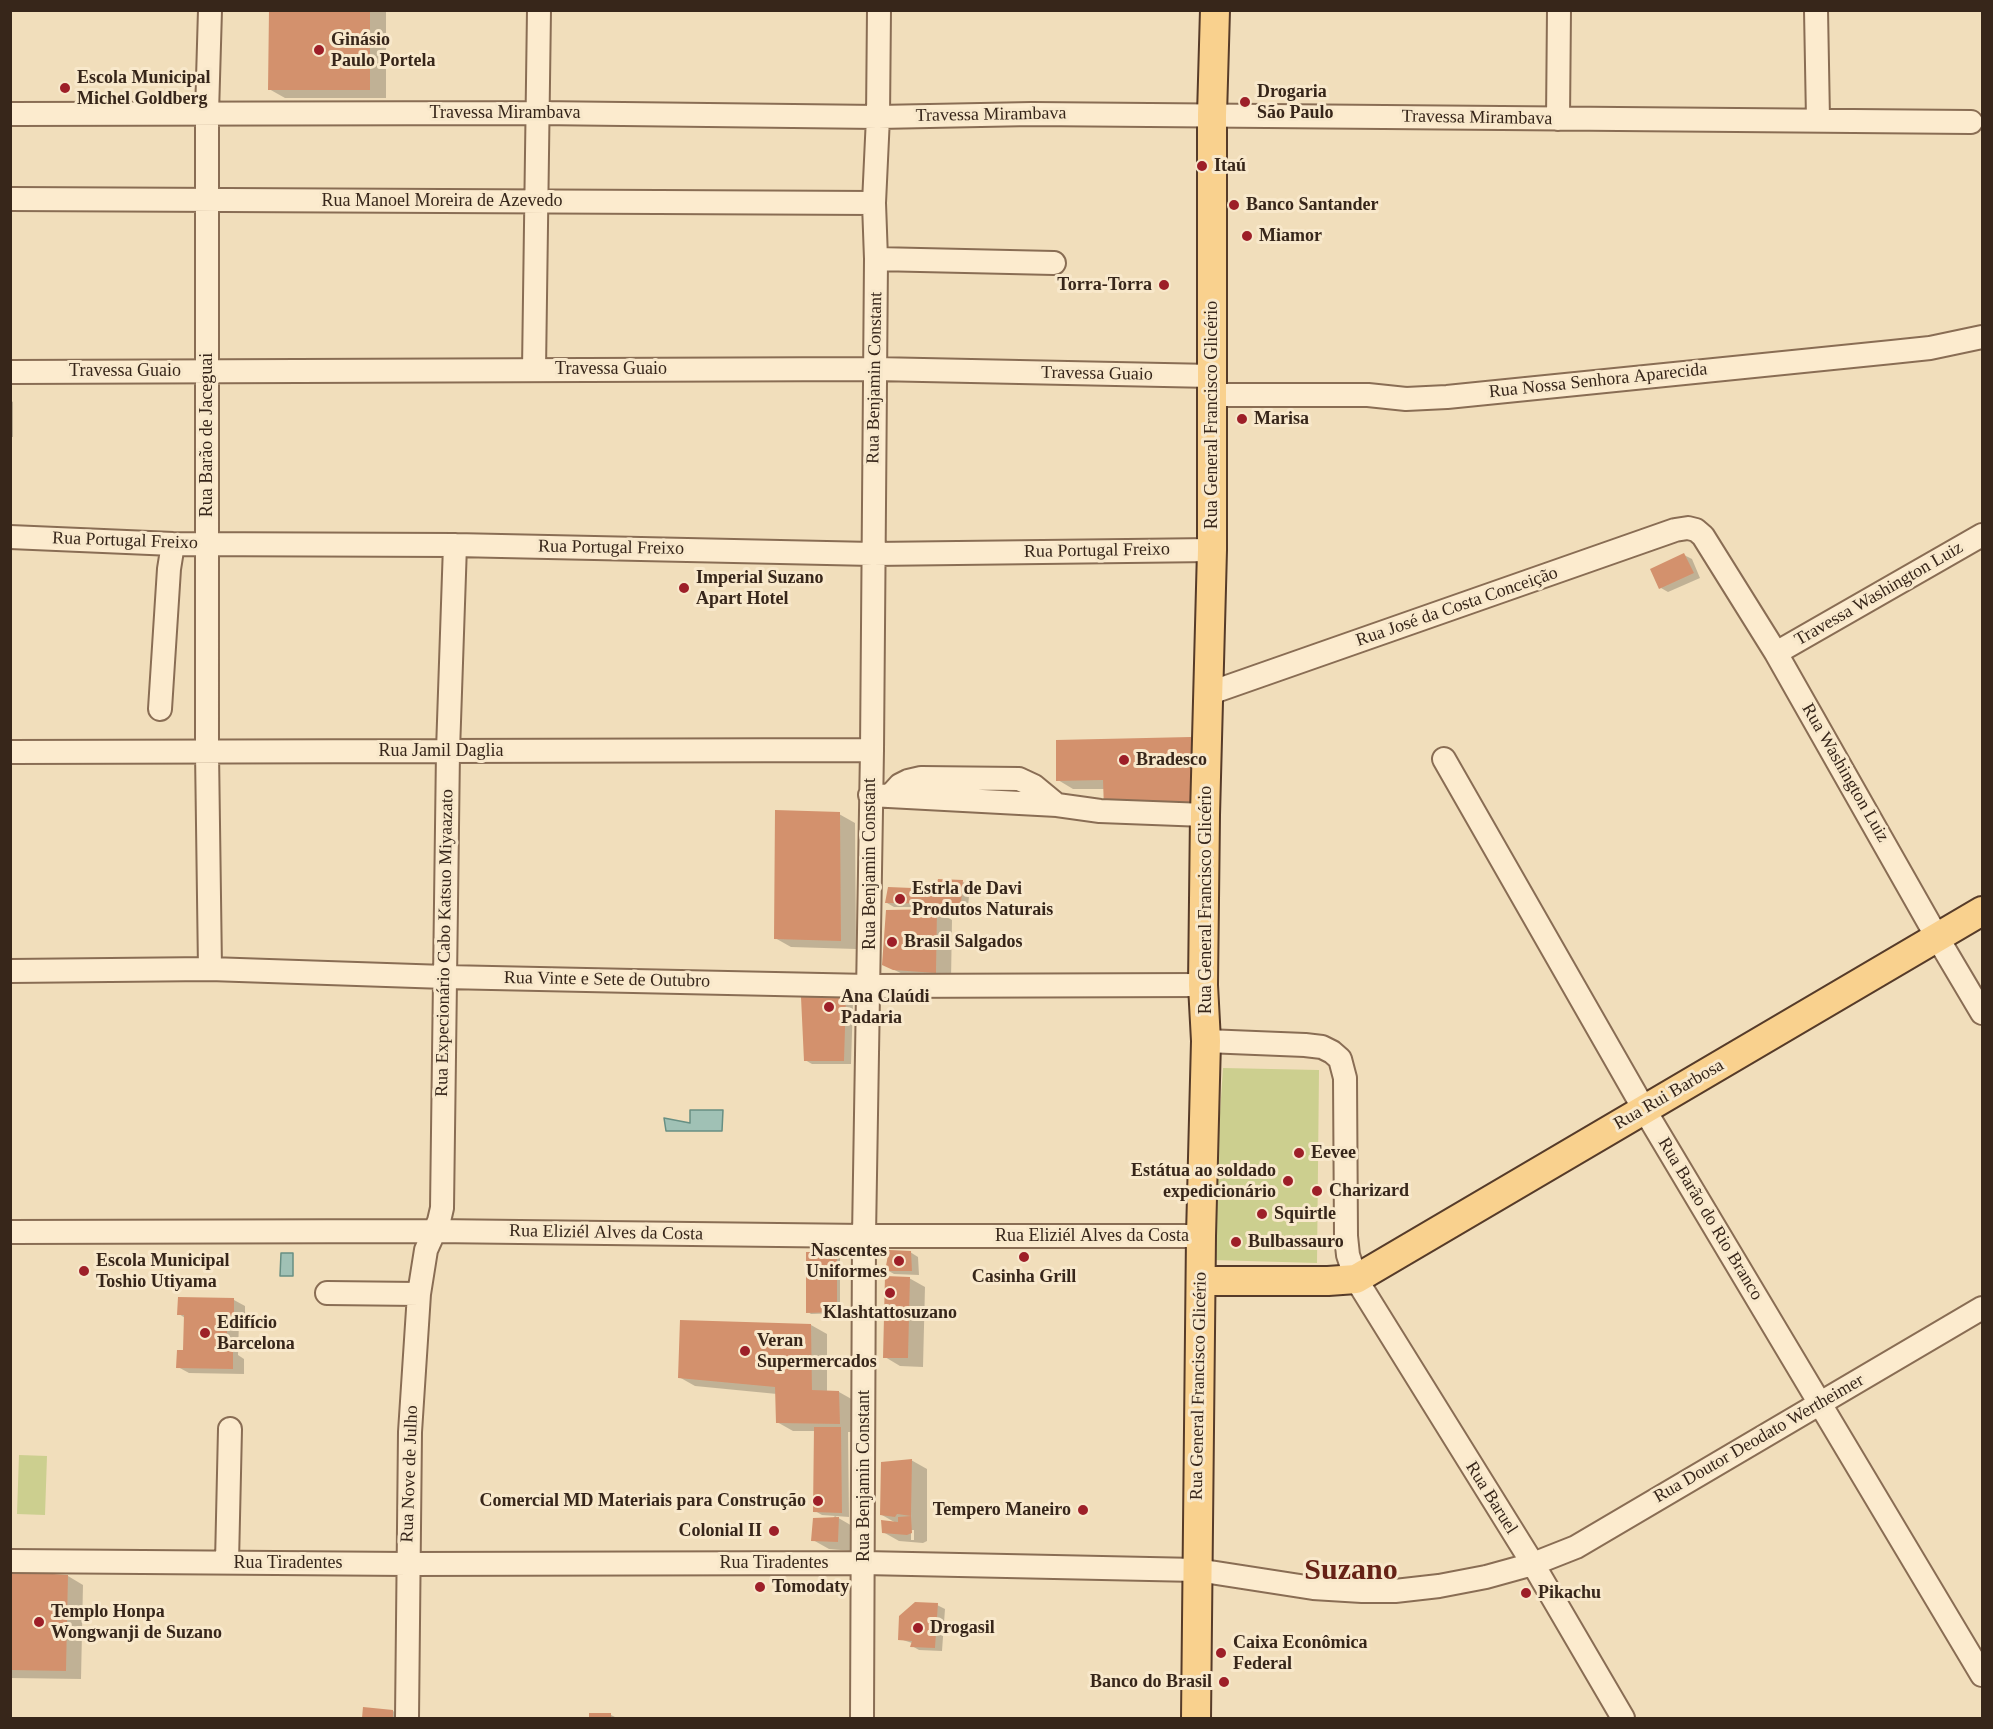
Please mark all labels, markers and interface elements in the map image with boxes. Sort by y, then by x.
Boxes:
place label: Ginásio Paulo Portela [331,29,435,72]
marker: Ginásio Paulo Portela [312,43,326,57]
place label: Escola Municipal Michel Goldberg [77,67,211,110]
marker: Escola Municipal Michel Goldberg [58,81,72,95]
place label: Drogaria São Paulo [1257,81,1334,124]
marker: Drogaria São Paulo [1238,95,1252,109]
street label: Travessa Mirambava [430,102,580,124]
street label: Travessa Mirambava [915,103,1067,127]
street label: Travessa Mirambava [1401,106,1553,130]
place label: Itaú [1214,155,1246,177]
marker: Itaú [1195,159,1209,173]
street label: Rua Manoel Moreira de Azevedo [322,190,562,212]
place label: Banco Santander [1246,194,1379,216]
marker: Banco Santander [1227,198,1241,212]
place label: Miamor [1259,225,1322,247]
marker: Miamor [1240,229,1254,243]
place label: Torra-Torra [1057,274,1152,296]
marker: Torra-Torra [1157,278,1171,292]
street label: Rua Benjamin Constant [863,292,887,464]
street label: Rua General Francisco Glicério [1201,301,1223,529]
street label: Rua Barão de Jaceguai [196,353,218,517]
street label: Travessa Guaio [555,358,667,380]
street label: Rua Nossa Senhora Aparecida [1488,359,1708,403]
street label: Travessa Guaio [69,360,181,382]
street label: Travessa Guaio [1041,362,1153,386]
place label: Marisa [1254,408,1309,430]
marker: Marisa [1235,412,1249,426]
street label: Rua Portugal Freixo [52,528,198,554]
street label: Rua Portugal Freixo [538,536,684,560]
street label: Travessa Washington Luiz [1791,537,1967,651]
street label: Rua Portugal Freixo [1024,539,1170,563]
street label: Rua José da Costa Conceição [1353,562,1561,652]
place label: Imperial Suzano Apart Hotel [696,567,824,610]
marker: Imperial Suzano Apart Hotel [677,581,691,595]
street label: Rua Washington Luiz [1797,700,1893,846]
street label: Rua Jamil Daglia [379,740,503,762]
place label: Bradesco [1136,749,1207,771]
marker: Bradesco [1117,753,1131,767]
street label: Rua Benjamin Constant [859,778,881,950]
street label: Rua General Francisco Glicério [1195,786,1217,1014]
street label: Rua Expecionário Cabo Katsuo Miyaazato [432,789,458,1097]
place label: Estrla de Davi Produtos Naturais [912,878,1053,920]
marker: Estrla de Davi Produtos Naturais [893,892,907,906]
place label: Brasil Salgados [904,931,1023,953]
marker: Brasil Salgados [885,935,899,949]
street label: Rua Vinte e Sete de Outubro [504,967,710,993]
place label: Ana Claúdi Padaria [841,986,930,1028]
marker: Ana Claúdi Padaria [822,1000,836,1014]
street label: Rua Rui Barbosa [1610,1055,1728,1135]
street label: Rua Barão do Rio Branco [1653,1134,1767,1304]
place label: Eevee [1311,1142,1356,1164]
marker: Eevee [1292,1146,1306,1160]
place label: Estátua ao soldado expedicionário [1131,1160,1276,1202]
marker: Estátua ao soldado expedicionário [1281,1174,1295,1188]
place label: Charizard [1329,1180,1409,1202]
marker: Charizard [1310,1184,1324,1198]
place label: Squirtle [1274,1203,1336,1225]
marker: Squirtle [1255,1207,1269,1221]
street label: Rua Eliziél Alves da Costa [509,1221,703,1245]
street label: Rua Eliziél Alves da Costa [995,1225,1189,1247]
place label: Bulbassauro [1248,1231,1344,1253]
marker: Bulbassauro [1229,1235,1243,1249]
place label: Nascentes Uniformes [806,1240,887,1282]
place label: Escola Municipal Toshio Utiyama [96,1250,230,1292]
marker: Casinha Grill [1017,1250,1031,1264]
marker: Nascentes Uniformes [892,1254,906,1268]
marker: Escola Municipal Toshio Utiyama [77,1264,91,1278]
place label: Casinha Grill [972,1266,1076,1288]
street label: Rua General Francisco Glicério [1186,1272,1212,1500]
marker: Klashtattosuzano [883,1286,897,1300]
place label: Klashtattosuzano [823,1302,957,1324]
place label: Edifício Barcelona [217,1312,295,1354]
marker: Edifício Barcelona [198,1326,212,1340]
place label: Veran Supermercados [757,1330,877,1372]
marker: Veran Supermercados [738,1344,752,1358]
street label: Rua Doutor Deodato Wertheimer [1650,1370,1868,1508]
street label: Rua Benjamin Constant [853,1390,875,1562]
street label: Rua Nove de Julho [397,1405,423,1543]
street label: Rua Baruel [1460,1458,1522,1538]
place label: Comercial MD Materiais para Construção [479,1490,806,1512]
marker: Comercial MD Materiais para Construção [811,1494,825,1508]
place label: Tempero Maneiro [933,1499,1071,1521]
marker: Tempero Maneiro [1076,1503,1090,1517]
place label: Colonial II [678,1520,762,1542]
marker: Colonial II [767,1524,781,1538]
street label: Rua Tiradentes [234,1552,342,1574]
street label: Rua Tiradentes [720,1552,828,1574]
district label: Suzano [1304,1553,1398,1589]
place label: Tomodaty [772,1576,849,1598]
marker: Tomodaty [753,1580,767,1594]
place label: Pikachu [1538,1582,1601,1604]
marker: Pikachu [1519,1586,1533,1600]
place label: Templo Honpa Wongwanji de Suzano [51,1601,222,1644]
marker: Templo Honpa Wongwanji de Suzano [32,1615,46,1629]
place label: Drogasil [930,1617,995,1639]
marker: Drogasil [911,1621,925,1635]
place label: Caixa Econômica Federal [1233,1632,1367,1674]
marker: Caixa Econômica Federal [1214,1646,1228,1660]
place label: Banco do Brasil [1090,1671,1212,1693]
marker: Banco do Brasil [1217,1675,1231,1689]

